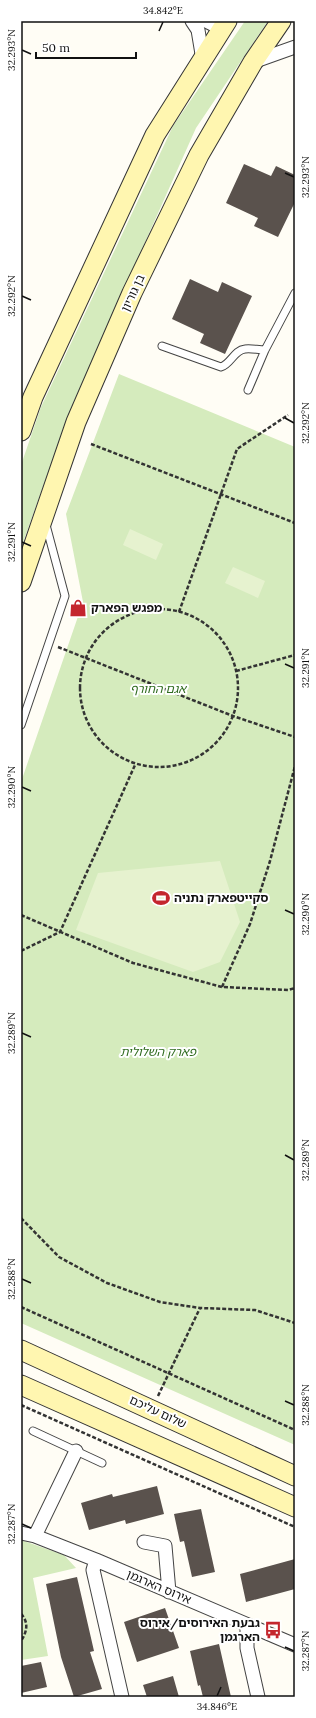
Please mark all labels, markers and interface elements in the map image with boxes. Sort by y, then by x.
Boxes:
text: 34.842°E [143,4,183,17]
text: 32.293°N [5,29,18,71]
scale bar [36,34,136,60]
text: 50 m [42,40,70,55]
text: 32.293°N [299,156,312,198]
street label: בן גוריון [117,272,148,314]
text: 32.292°N [5,275,18,317]
text: 32.292°N [299,402,312,444]
text: 32.291°N [5,522,18,562]
shop icon: מפגש הפארק [68,598,88,618]
place label: מפגש הפארק [91,600,163,615]
text: 32.291°N [299,648,312,688]
park label: אגם החורף [130,681,187,696]
text: 32.290°N [5,765,18,808]
sports icon: סקייטפארק נתניה [151,888,171,908]
place label: סקייטפארק נתניה [174,890,268,905]
text: 32.290°N [299,892,312,935]
text: 32.289°N [5,1012,18,1054]
park label: פארק השלולית [120,1044,197,1059]
text: 32.289°N [299,1139,312,1181]
text: 32.288°N [5,1258,18,1300]
text: 32.288°N [299,1384,312,1426]
street label: שלום עליכם [127,1392,189,1431]
text: 32.287°N [5,1503,18,1544]
street label: אירוס הארגמן [125,1566,194,1607]
place label: גבעת האירוסים/אירוס הארגמן [140,1615,260,1644]
bus stop icon: גבעת האירוסים/אירוס הארגמן [263,1620,283,1640]
text: 32.287°N [299,1630,312,1671]
text: 34.846°E [197,1700,237,1713]

